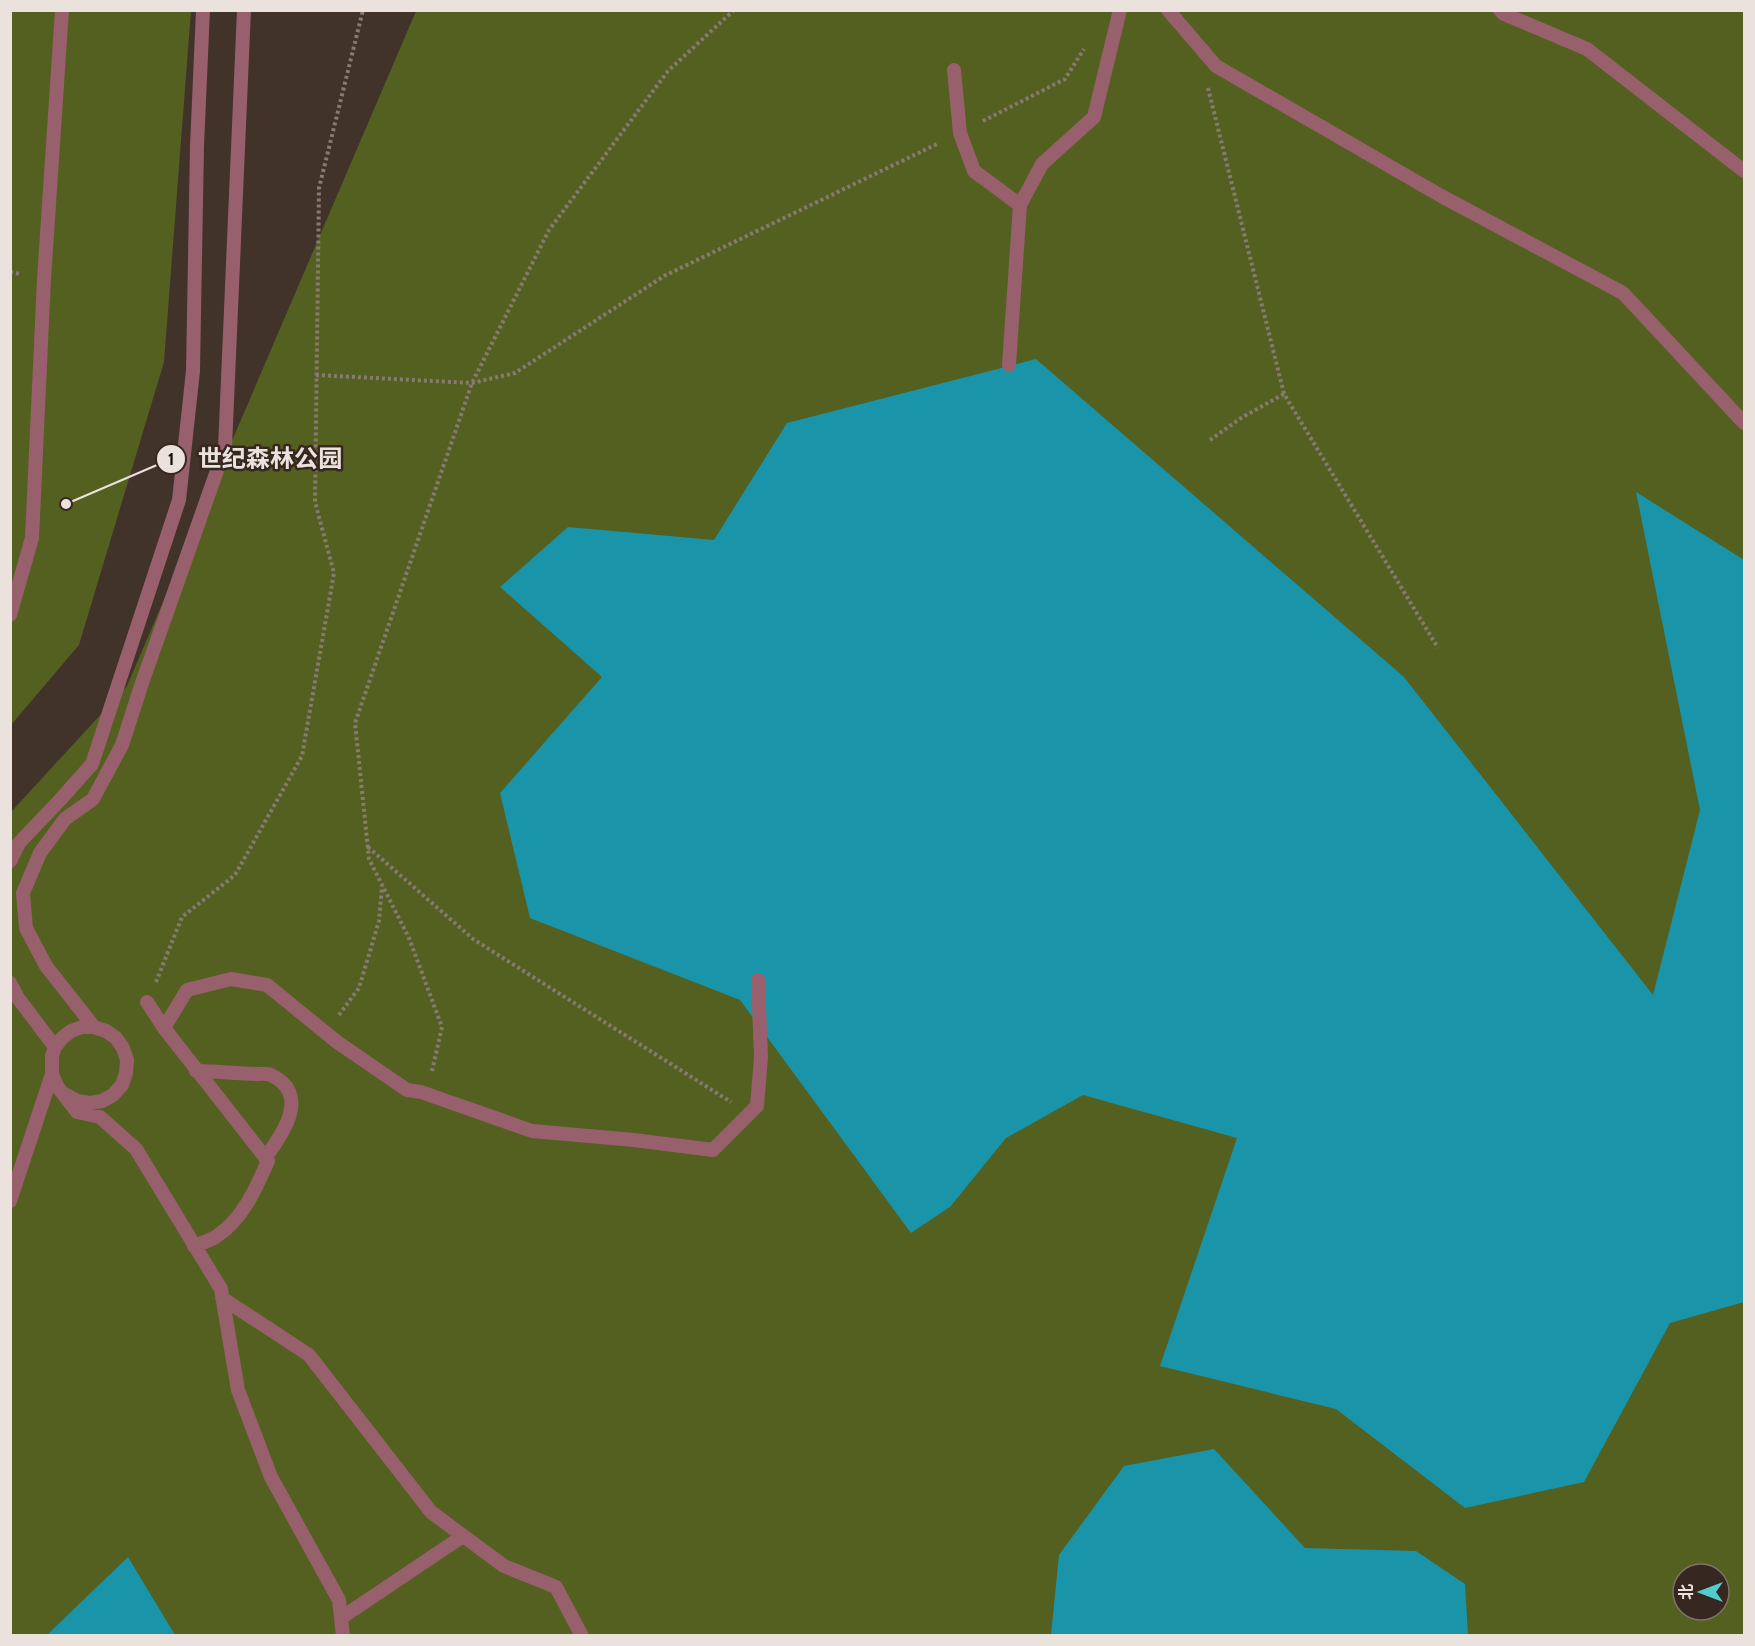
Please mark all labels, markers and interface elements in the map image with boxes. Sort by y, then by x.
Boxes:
callout: 世纪森林公园 [156,438,354,480]
text: 世纪森林公园 [198,444,342,473]
text: 1 [168,448,174,470]
north arrow [1671,1562,1731,1622]
text: 北 [1677,1584,1696,1600]

